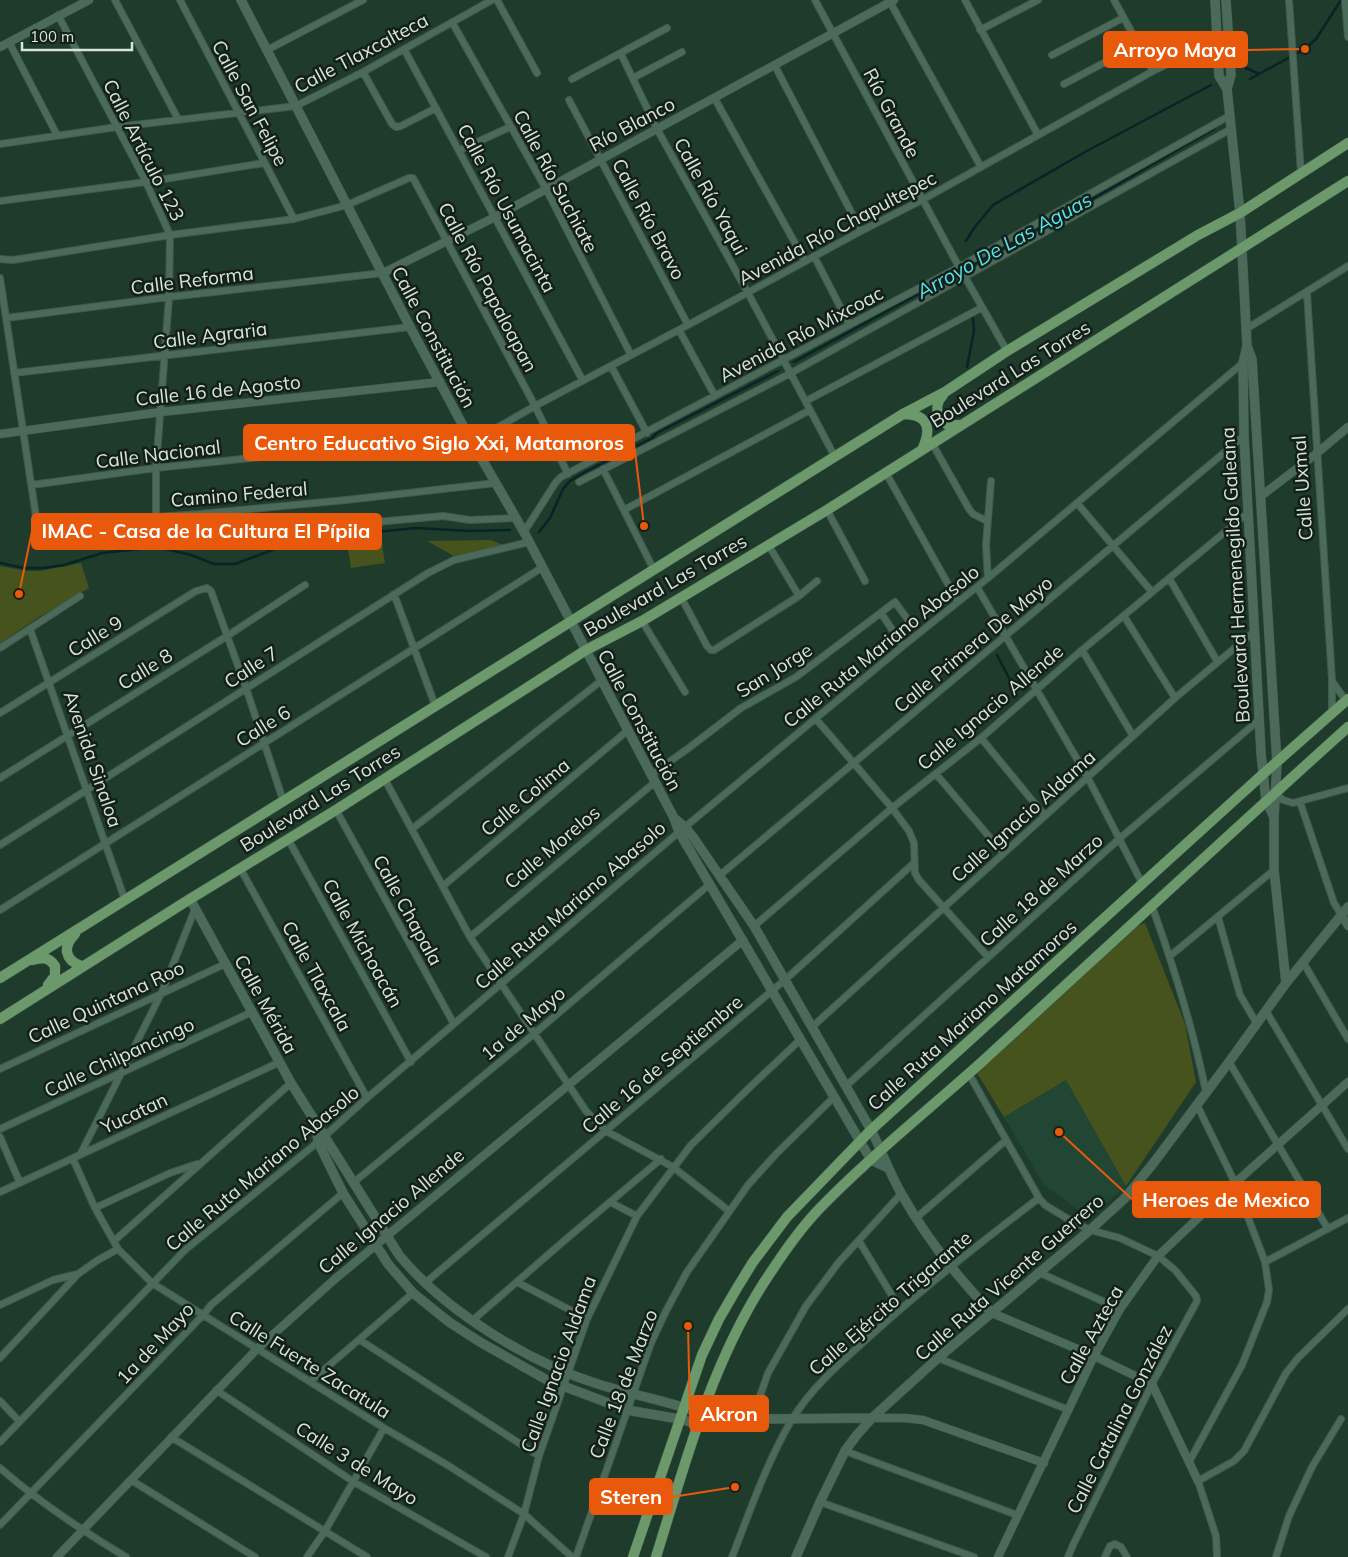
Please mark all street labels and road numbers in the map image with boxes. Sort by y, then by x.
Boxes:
street label: Calle Tlaxcalteca [290,8,432,98]
street label: Calle San Felipe [207,36,293,170]
street label: Río Grande [858,64,926,162]
street label: Calle Artículo 123 [98,75,190,225]
street label: Río Blanco [585,91,679,157]
street label: Calle Río Suchiate [508,106,604,256]
street label: Calle Río Usumacinta [452,120,562,296]
street label: Calle Río Yaqui [669,133,753,259]
street label: Calle Río Bravo [607,154,691,284]
street label: Avenida Río Chapultepec [734,166,940,290]
street label: Calle Río Papaloapan [433,198,543,376]
street label: Calle Reforma [129,261,255,299]
street label: Calle Constitución [387,262,481,412]
street label: Avenida Río Mixcoac [715,281,887,387]
street label: Boulevard Las Torres [925,315,1095,433]
street label: Calle Agraria [152,316,268,354]
street label: Calle 16 de Agosto [134,369,302,411]
street label: Boulevard Hermenegildo Galeana [1215,427,1255,723]
street label: Calle Nacional [94,434,222,474]
street label: Calle Uxmal [1286,435,1318,541]
street label: Camino Federal [170,476,308,512]
street label: Boulevard Las Torres [579,529,751,641]
street label: Calle Ruta Mariano Abasolo [778,559,984,733]
street label: Calle Primera De Mayo [889,570,1057,718]
street label: Calle 9 [63,610,127,662]
street label: San Jorge [732,637,816,703]
street label: Calle Ignacio Allende [912,639,1068,775]
street label: Calle 7 [219,641,283,693]
street label: Calle 8 [113,643,177,695]
street label: Calle Constitución [593,645,687,795]
street label: Avenida Sinaloa [58,688,128,830]
street label: Calle 6 [231,700,295,752]
street label: Boulevard Las Torres [235,739,405,857]
street label: Calle Ignacio Aldama [946,745,1100,887]
street label: Calle Colima [476,753,574,841]
street label: Calle Morelos [499,800,605,894]
street label: Calle Ruta Mariano Abasolo [470,815,670,995]
street label: Calle 18 de Marzo [974,828,1108,952]
street label: Calle Chapala [368,851,448,969]
street label: Calle Michoacán [318,874,408,1012]
street label: Calle Ruta Mariano Matamoros [862,915,1082,1115]
street label: Calle Tlaxcala [277,917,357,1035]
street label: Calle Mérida [229,950,303,1058]
street label: Calle Quintana Roo [24,955,188,1049]
street label: 1a de Mayo [476,981,570,1065]
street label: Calle 16 de Septiembre [577,990,747,1138]
street label: Calle Chilpancingo [40,1012,198,1102]
street label: Calle Ruta Mariano Abasolo [160,1080,364,1256]
street label: Yucatan [96,1087,171,1139]
street label: Calle Ignacio Allende [313,1143,469,1279]
street label: Calle Ruta Vicente Guerrero [910,1188,1108,1366]
street label: Calle Ejército Trigarante [804,1226,976,1380]
street label: Calle Ignacio Aldama [515,1272,601,1456]
street label: Calle Azteca [1054,1281,1128,1389]
street label: 1a de Mayo [111,1297,199,1389]
street label: Calle Fuerte Zacatula [225,1304,395,1424]
street label: Calle 18 de Marzo [583,1306,663,1462]
street label: Calle Catalina González [1061,1320,1177,1518]
street label: Calle 3 de Mayo [291,1416,423,1510]

